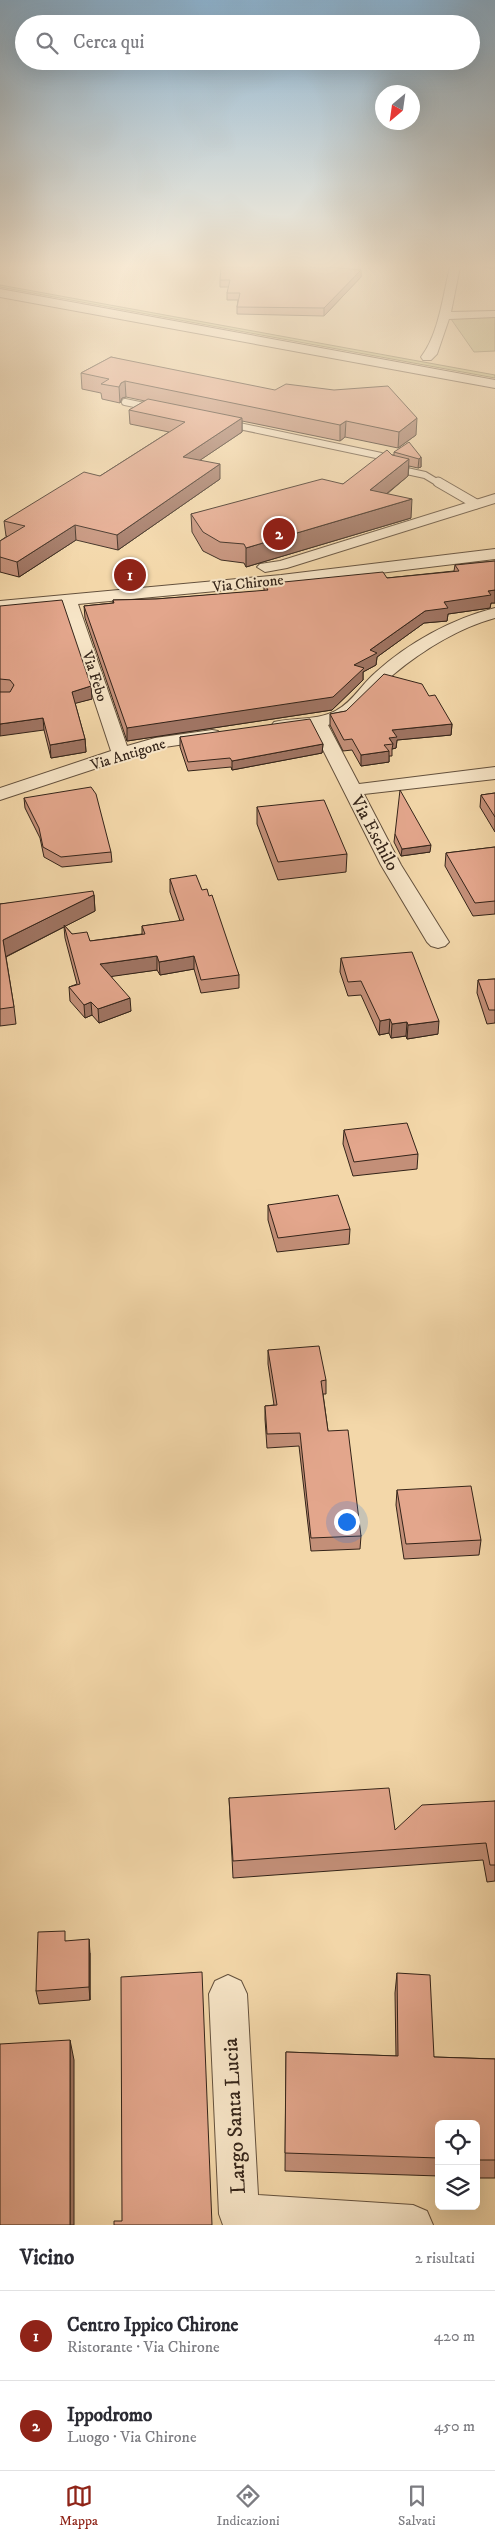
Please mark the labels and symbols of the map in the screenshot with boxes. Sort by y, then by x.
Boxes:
north arrow [375,85,420,130]
pin: 2 [263,515,295,553]
pin: 1 [114,556,146,594]
street label: Via Chirone [211,570,285,597]
street label: Via Febo [77,647,112,704]
street label: Via Antigone [87,734,168,775]
street label: Via Eschilo [345,791,403,875]
your location [334,1509,360,1535]
street label: Largo Santa Lucia [218,2037,252,2195]

